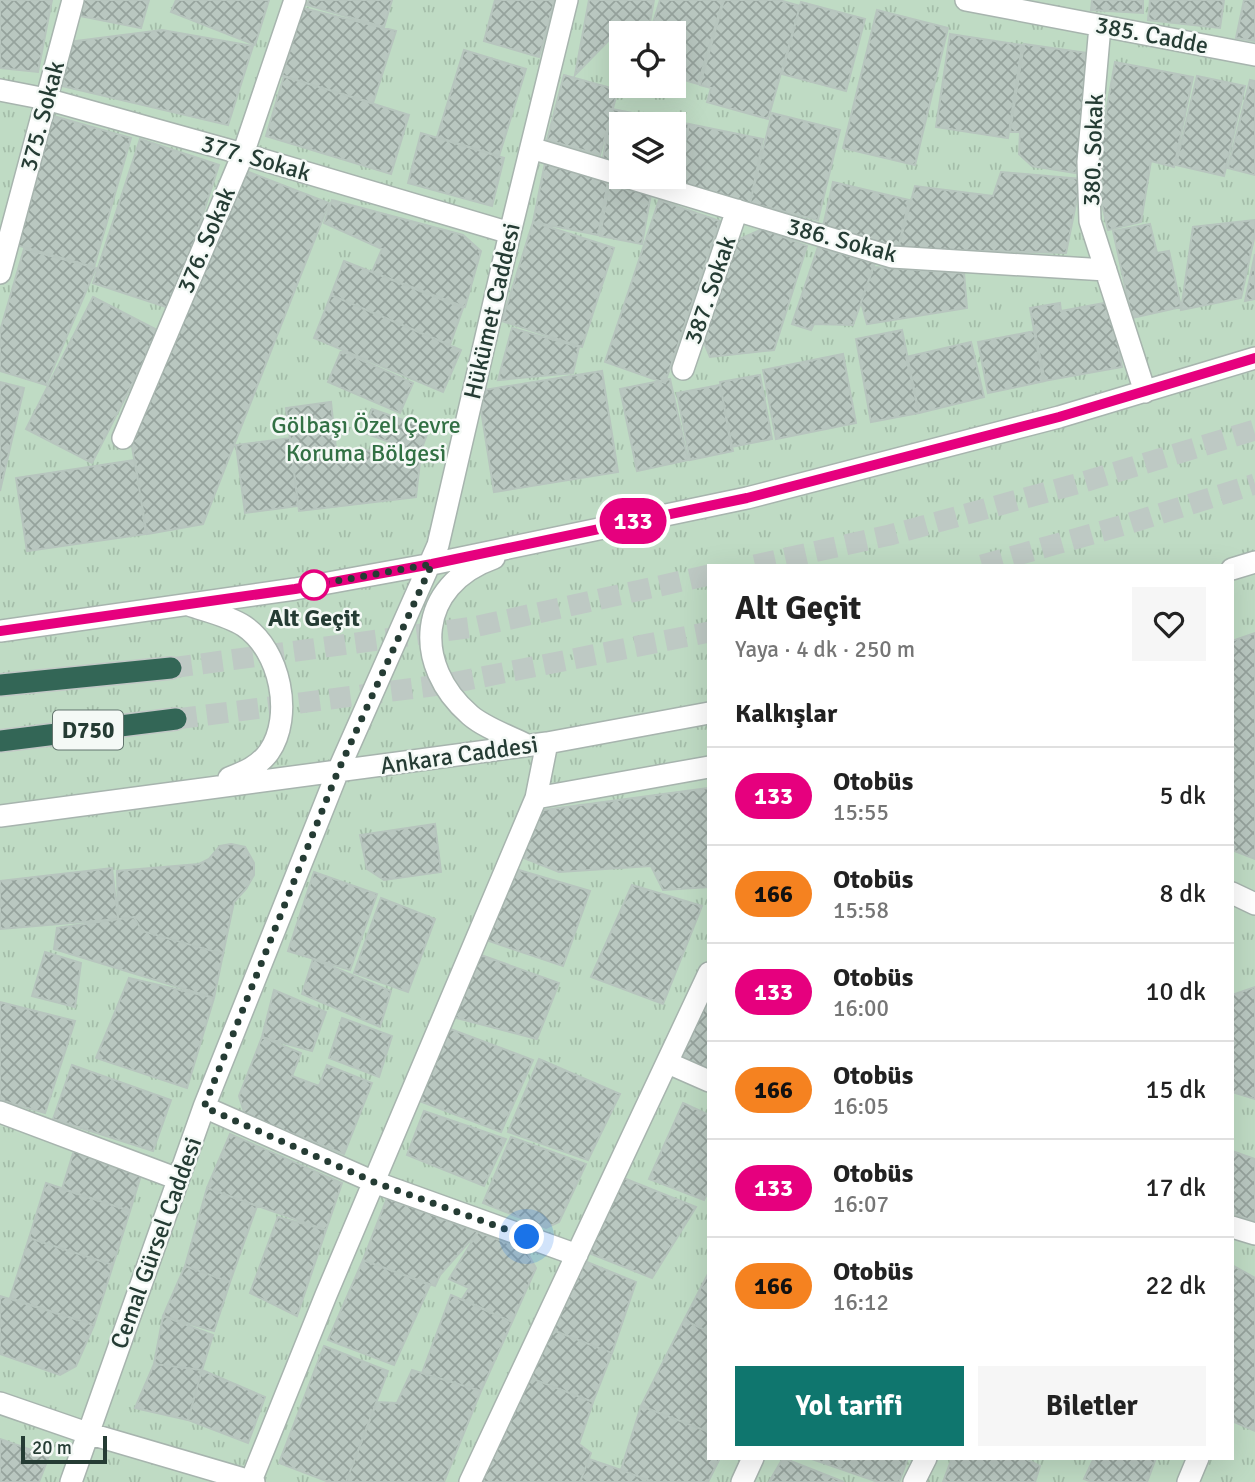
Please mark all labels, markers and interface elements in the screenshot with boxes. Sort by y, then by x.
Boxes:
street label: 385. Cadde [1093,9,1211,61]
map controls [609,21,686,189]
button: locate [609,21,686,98]
street label: 375. Sokak [13,58,71,174]
street label: 380. Sokak [1076,93,1110,207]
button: layers [609,112,686,189]
street label: 377. Sokak [198,128,314,188]
street label: 376. Sokak [170,182,242,298]
street label: 386. Sokak [784,211,900,269]
street label: Hükümet Caddesi [457,220,527,402]
street label: 387. Sokak [677,232,743,348]
park label: Gölbaşı Özel Çevre Koruma Bölgesi [271,410,461,468]
line badge: 133 [593,498,673,544]
text: 133 [614,506,652,536]
marker: Alt Geçit [299,570,329,600]
button: heart [1132,587,1206,661]
text: Alt Geçit [735,588,861,629]
place label: Alt Geçit [268,603,360,633]
text: Yaya · 4 dk · 250 m [735,635,915,664]
text: Kalkışlar [735,698,837,730]
road number: D750 [53,710,123,750]
street label: Ankara Caddesi [378,729,540,781]
text: Otobüs [833,766,913,798]
text: 5 dk [1159,780,1206,812]
text: 133 [754,781,793,811]
text: 15:55 [833,798,889,827]
text: Otobüs [833,864,913,896]
text: 8 dk [1159,878,1206,910]
text: 166 [754,879,793,909]
text: 15:58 [833,896,889,925]
text: Otobüs [833,962,913,994]
text: 10 dk [1145,976,1206,1008]
text: 133 [754,977,793,1007]
text: 16:00 [833,994,889,1023]
text: Otobüs [833,1060,913,1092]
text: 15 dk [1145,1074,1206,1106]
text: 166 [754,1075,793,1105]
text: 16:05 [833,1092,889,1121]
street label: Cemal Gürsel Caddesi [104,1133,208,1353]
text: Otobüs [833,1158,913,1190]
text: 17 dk [1145,1172,1206,1204]
text: 133 [754,1173,793,1203]
text: 16:07 [833,1190,889,1219]
your location [509,1219,544,1254]
text: Otobüs [833,1256,913,1288]
text: 22 dk [1145,1270,1206,1302]
text: 166 [754,1271,793,1301]
text: 16:12 [833,1288,889,1317]
button: Yol tarifi [735,1366,964,1446]
button: Biletler [978,1366,1206,1446]
scale bar [21,1433,107,1465]
text: 20 m [32,1436,72,1460]

